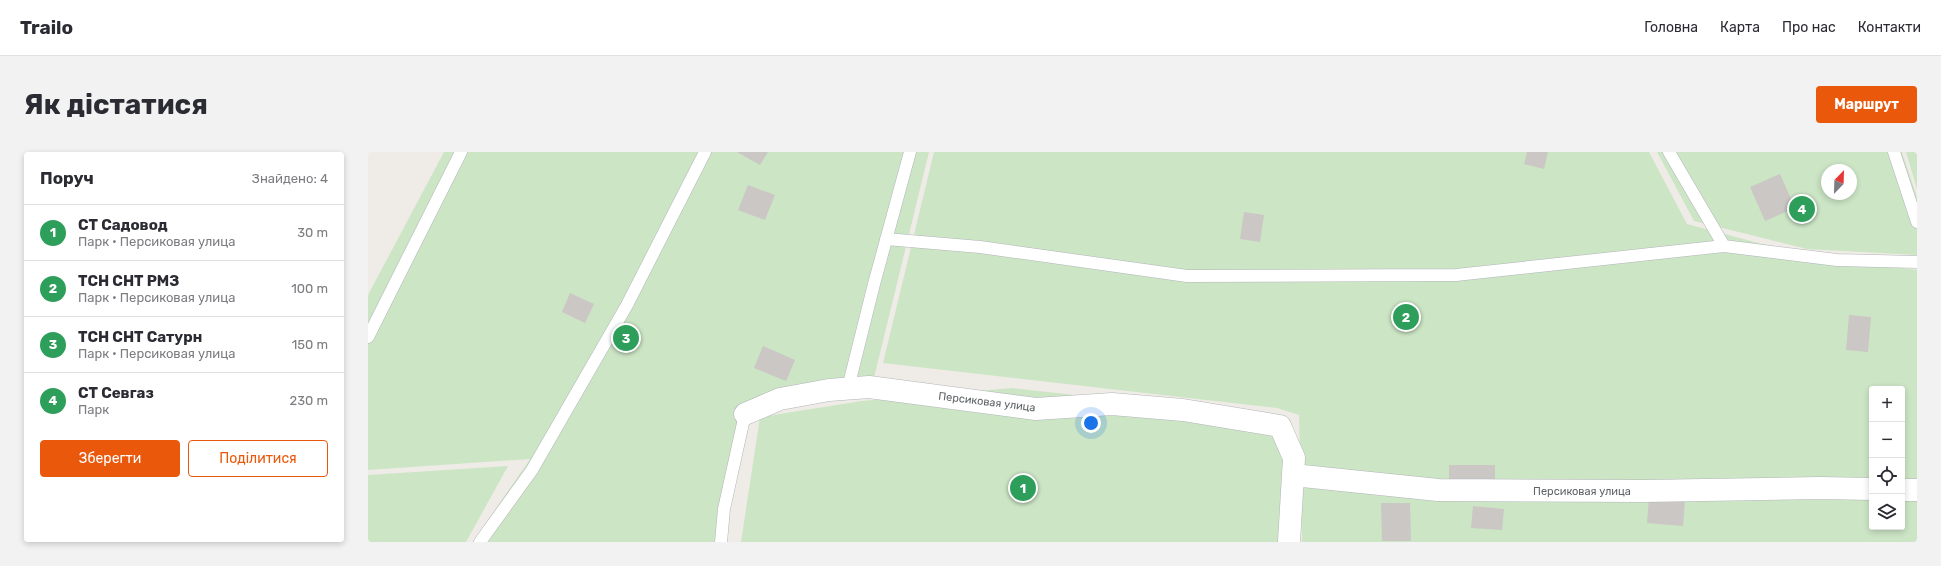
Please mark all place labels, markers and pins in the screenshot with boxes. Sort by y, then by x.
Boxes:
pin: 4 [1789,194,1815,224]
pin: 2 [1393,302,1419,332]
pin: 3 [613,323,639,353]
pin: 1 [1010,473,1036,503]

